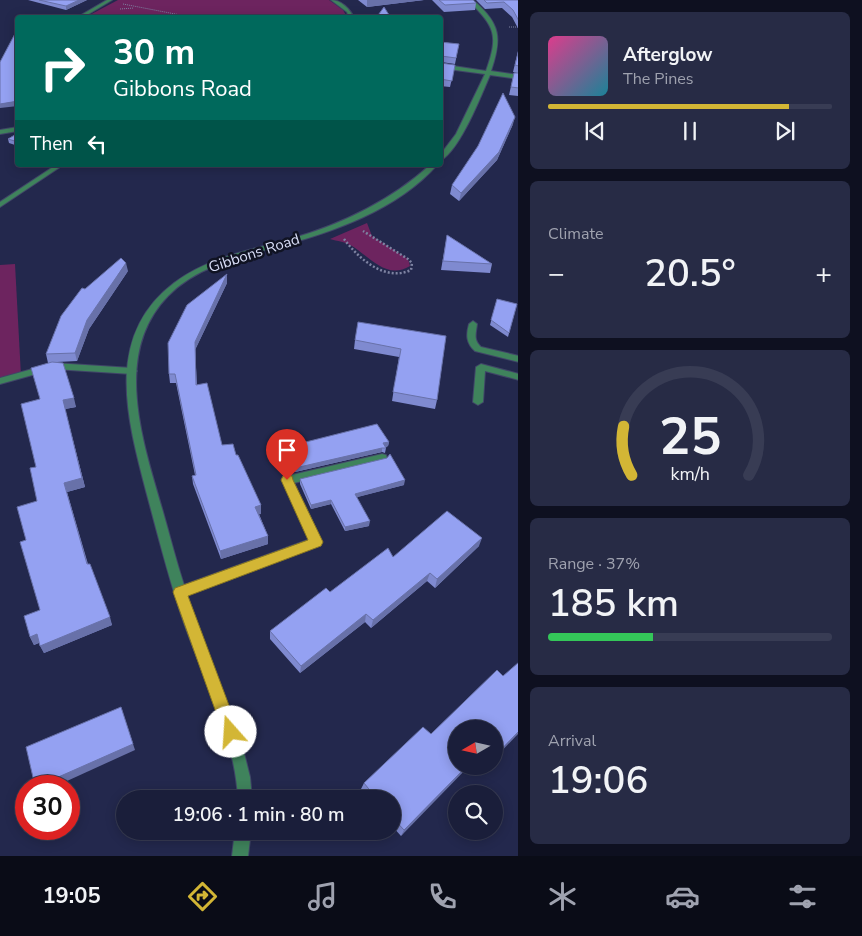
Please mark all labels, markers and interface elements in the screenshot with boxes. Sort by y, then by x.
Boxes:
text: 30 m [113,29,195,76]
icon: right [30,35,95,100]
text: Afterglow [623,42,713,68]
text: The Pines [623,68,693,90]
text: Gibbons Road [113,74,252,104]
icon: previous [581,117,609,145]
icon: pause [676,117,704,145]
icon: next [771,117,799,145]
icon: left [83,130,111,158]
text: Then [30,131,73,157]
text: Climate [548,223,603,245]
street label: Gibbons Road [206,229,302,277]
text: 20.5° [644,248,736,299]
text: − [548,255,565,293]
text: + [815,255,832,293]
text: 25 [659,401,721,472]
pin [266,429,308,480]
icon: arrive [273,436,301,464]
text: km/h [670,462,710,486]
text: Range · 37% [548,553,640,575]
text: 185 km [548,578,679,629]
position arrow [204,705,256,757]
north arrow [448,720,502,775]
map controls [448,720,503,840]
text: Arrival [548,730,596,752]
text: 19:06 [548,755,648,806]
speed limit sign: 30 [15,775,80,840]
button: search [448,785,503,840]
text: 19:06 · 1 min · 80 m [173,802,344,828]
icon: directions [185,879,220,914]
icon: music [305,879,340,914]
icon: phone [425,879,460,914]
icon: climate [545,879,580,914]
icon: car [665,879,700,914]
icon: filters [785,879,820,914]
text: 19:05 [42,881,101,911]

